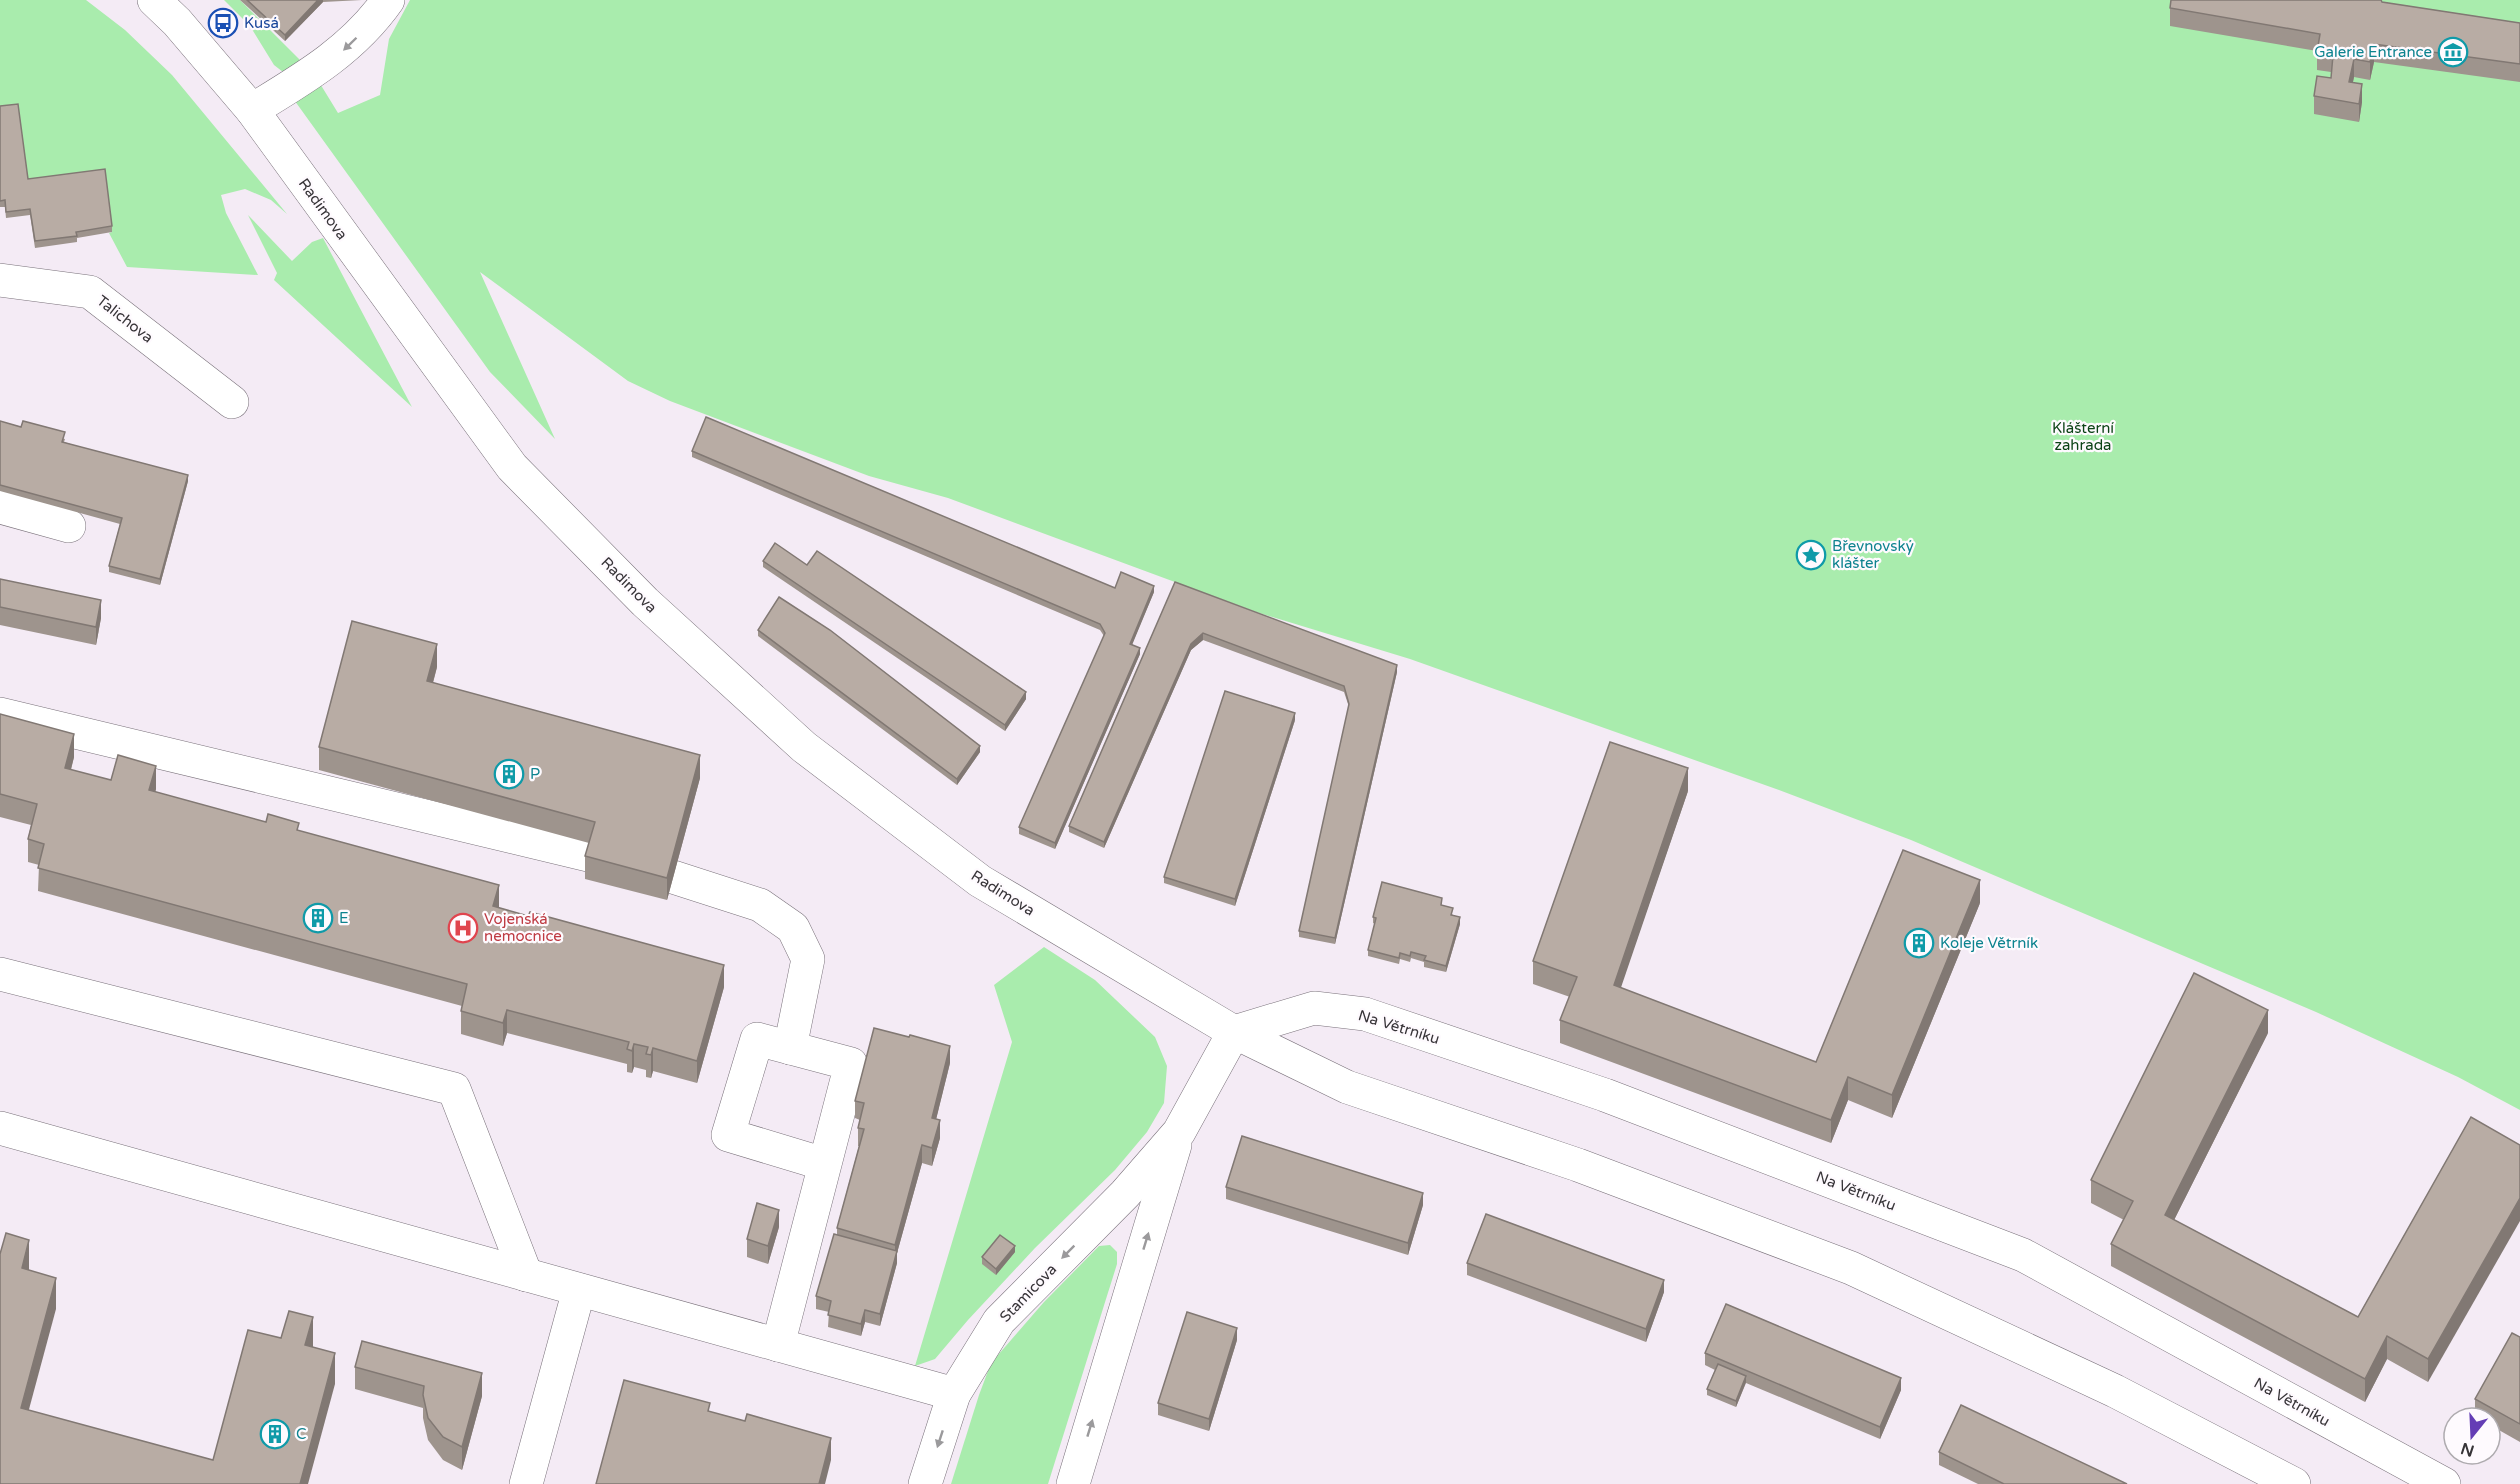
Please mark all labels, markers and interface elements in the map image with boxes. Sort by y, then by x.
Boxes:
bus stop icon: Kusá [207,7,239,39]
place label: Kusá [244,14,279,32]
one-way arrow [343,36,357,50]
museum icon: Galerie Entrance [2437,36,2469,68]
place label: Galerie Entrance [2314,43,2432,61]
street label: Radimova [295,175,351,243]
street label: Talichova [93,292,157,346]
park label: Klášterní zahrada [2052,419,2114,454]
place label: Břevnovský klášter [1832,537,1914,572]
place icon: Břevnovský klášter [1795,539,1827,571]
street label: Radimova [597,553,661,617]
building icon: P [493,758,525,790]
place label: P [530,765,540,783]
street label: Radimova [968,866,1038,920]
building icon: E [302,902,334,934]
place label: E [339,909,349,927]
place label: Vojenská nemocnice [484,910,562,945]
hospital icon: Vojenská nemocnice [447,912,479,944]
building icon: Koleje Větrník [1903,927,1935,959]
place label: Koleje Větrník [1940,934,2038,952]
street label: Na Větrníku [1356,1006,1442,1048]
street label: Na Větrníku [1814,1168,1898,1214]
one-way arrow [1142,1232,1151,1250]
one-way arrow [1061,1244,1075,1259]
street label: Stamicova [996,1260,1060,1326]
street label: Na Větrníku [2251,1374,2333,1430]
north arrow [2442,1406,2502,1466]
building icon: C [259,1418,291,1450]
one-way arrow [1085,1419,1095,1437]
place label: C [296,1425,306,1443]
one-way arrow [934,1430,944,1448]
text: N [2458,1438,2477,1461]

